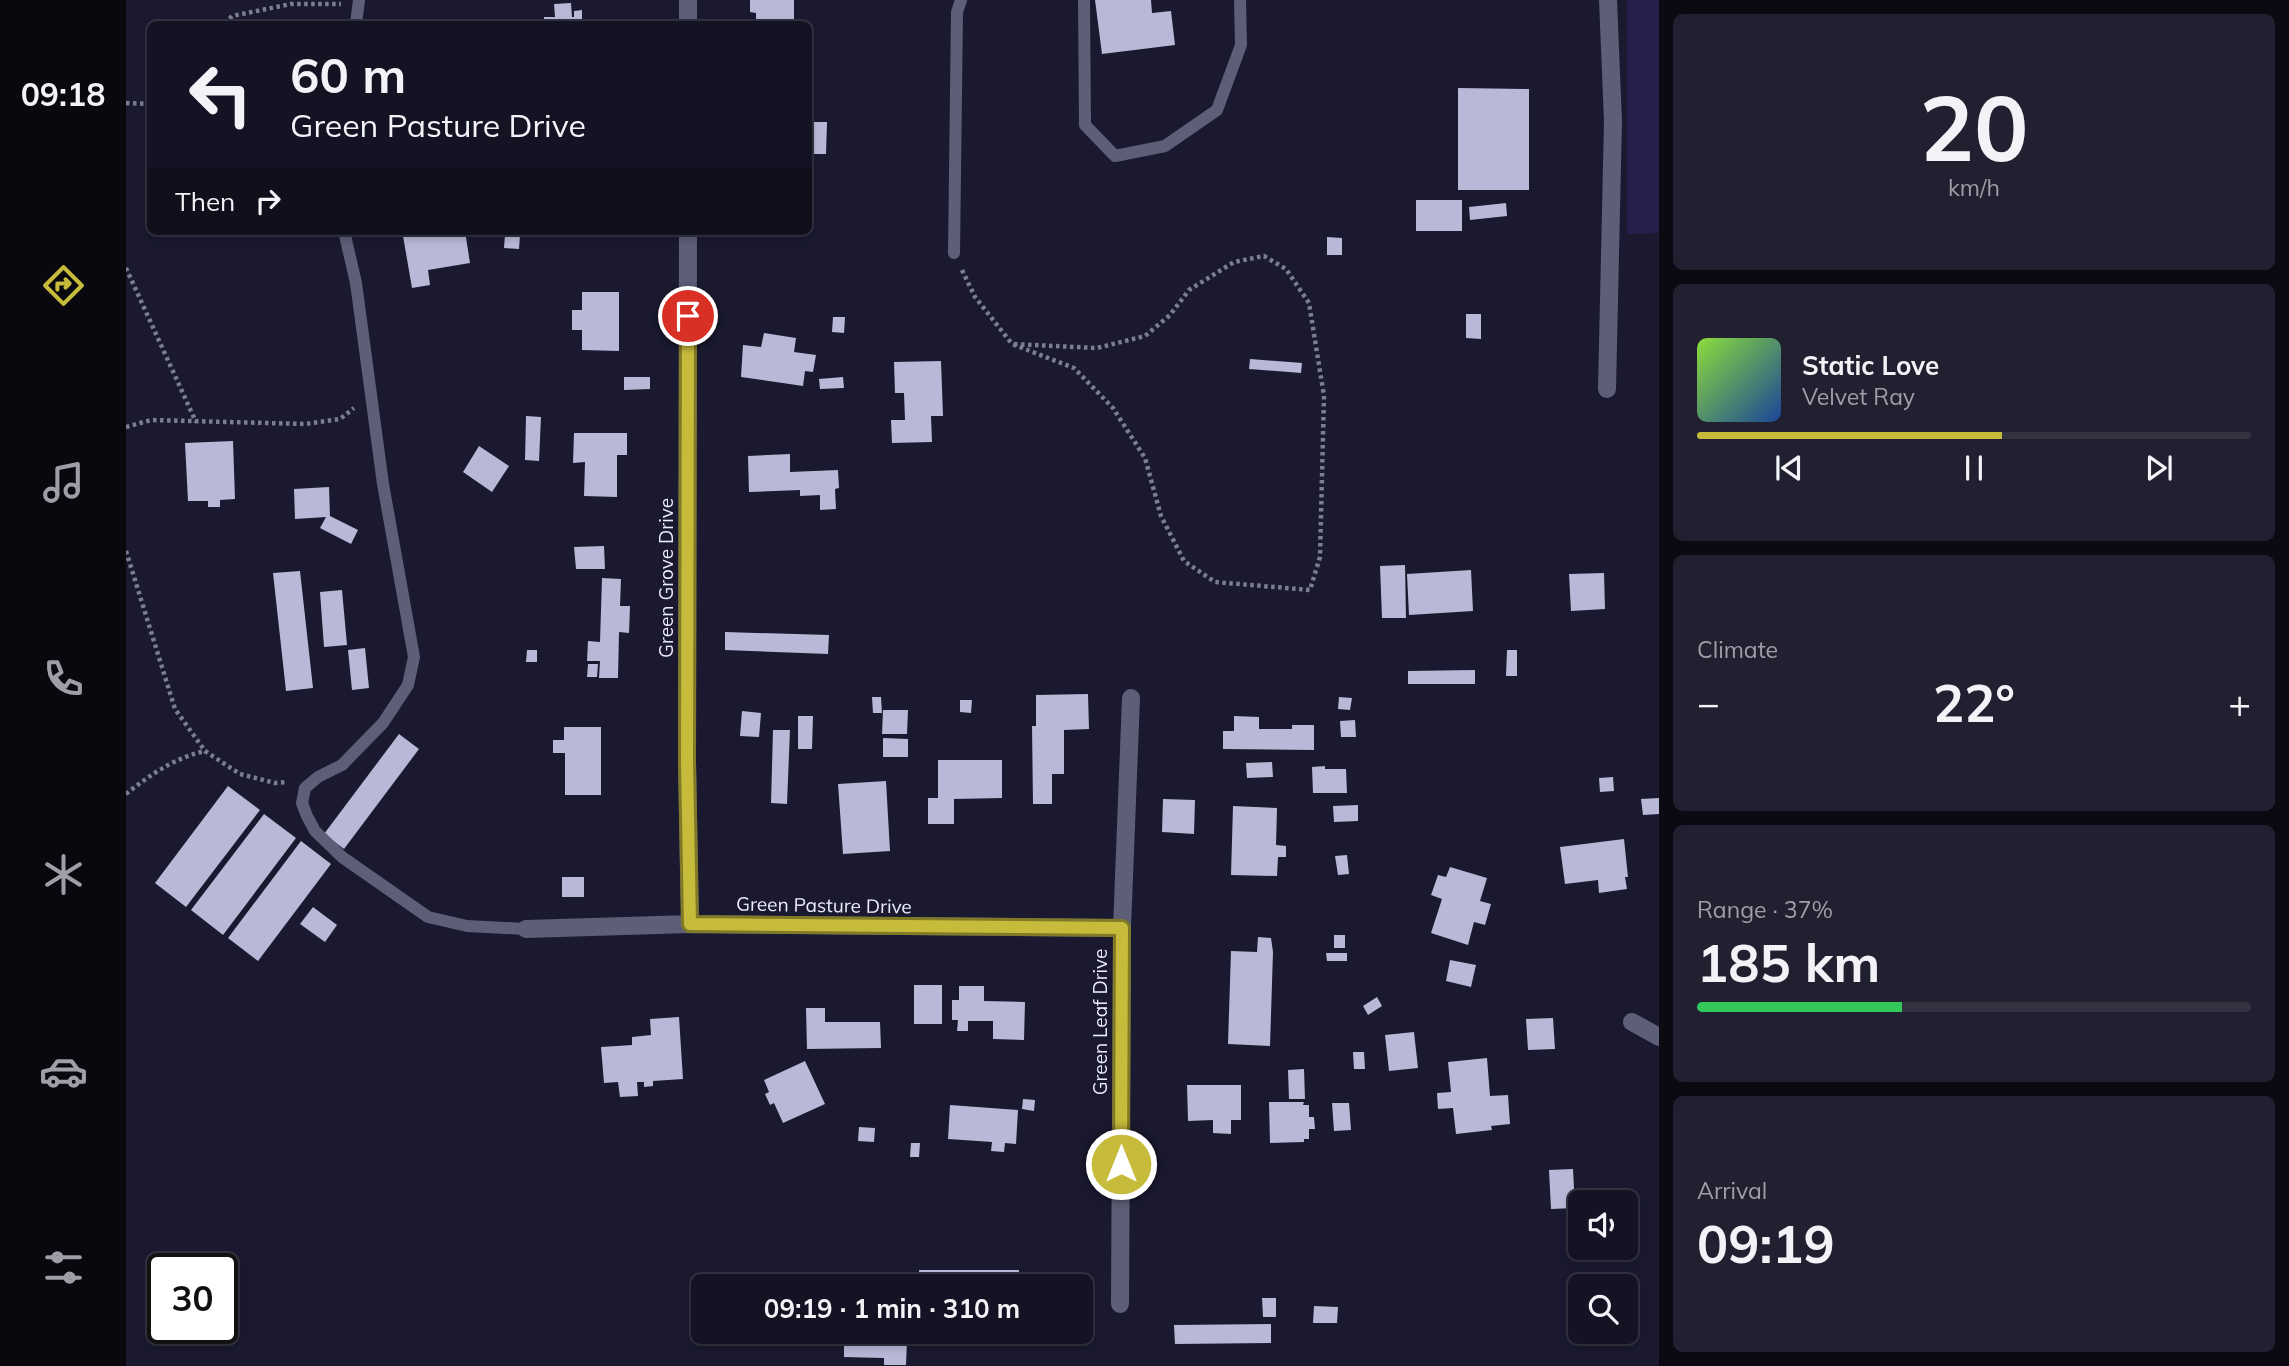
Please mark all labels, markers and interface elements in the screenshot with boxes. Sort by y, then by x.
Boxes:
text: 60 m [290,44,406,105]
icon: left [175,49,266,140]
text: 20 [1919,70,2029,184]
text: 09:18 [21,74,105,114]
text: Green Pasture Drive [290,105,586,145]
text: km/h [1948,173,2000,202]
icon: right [249,182,287,220]
text: Then [175,185,235,218]
icon: directions [39,261,88,310]
pin [658,286,718,346]
icon: arrive [669,297,707,335]
text: Static Love [1802,349,1939,382]
text: Velvet Ray [1802,382,1915,411]
icon: previous [1770,449,1808,487]
icon: pause [1955,449,1993,487]
icon: next [2140,449,2178,487]
icon: music [39,458,88,507]
street label: Green Grove Drive [654,498,678,658]
text: Climate [1697,635,1778,664]
icon: phone [39,654,88,703]
text: 22° [1933,670,2015,735]
text: − [1697,679,1720,727]
text: + [2228,679,2251,727]
icon: climate [39,850,88,899]
street label: Green Pasture Drive [736,891,912,919]
text: Range · 37% [1697,895,1833,924]
text: 185 km [1697,930,1880,995]
street label: Green Leaf Drive [1088,949,1112,1095]
icon: car [39,1047,88,1096]
position arrow [1084,1127,1158,1201]
text: Arrival [1697,1176,1767,1205]
map controls [1568,1190,1638,1344]
button: sound [1568,1190,1638,1260]
text: 09:19 [1697,1211,1835,1276]
icon: filters [39,1243,88,1292]
speed limit sign: 30 [147,1253,238,1344]
button: search [1568,1274,1638,1344]
text: 09:19 · 1 min · 310 m [764,1292,1020,1325]

